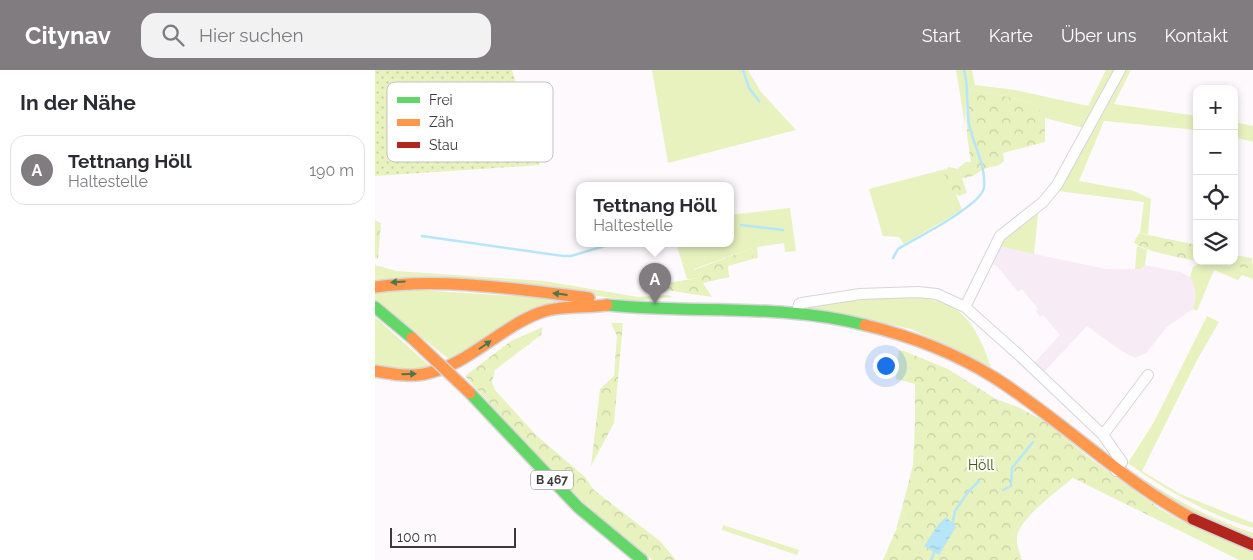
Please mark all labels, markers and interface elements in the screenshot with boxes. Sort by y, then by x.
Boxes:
search box [141,13,491,58]
text: Citynav [25,21,111,50]
icon: search [159,21,187,49]
text: Hier suchen [199,24,304,46]
text: Start [922,25,961,46]
text: Karte [989,25,1033,46]
text: Über uns [1061,25,1136,46]
text: Kontakt [1164,25,1228,46]
legend [387,82,553,162]
map controls [1193,85,1238,265]
button: + [1193,85,1238,130]
text: In der Nähe [20,90,136,115]
text: Frei [429,92,453,108]
text: Zäh [429,114,454,130]
button: − [1193,130,1238,175]
text: Stau [429,137,458,153]
text: Tettnang Höll [68,150,192,172]
text: A [32,161,42,180]
text: 190 m [309,161,354,180]
text: Haltestelle [68,172,148,191]
button: locate [1193,175,1238,220]
popup [576,182,734,247]
text: Tettnang Höll [593,194,717,216]
text: Haltestelle [593,216,673,235]
button: layers [1193,220,1238,265]
pin: A [639,263,671,304]
one-way arrow [390,279,406,287]
one-way arrow [552,290,568,298]
one-way arrow [478,340,492,350]
your location [873,353,899,379]
one-way arrow [401,370,417,378]
park label: Höll [968,457,994,473]
road number: B 467 [531,470,573,490]
scale bar [390,525,516,548]
text: 100 m [397,529,437,545]

